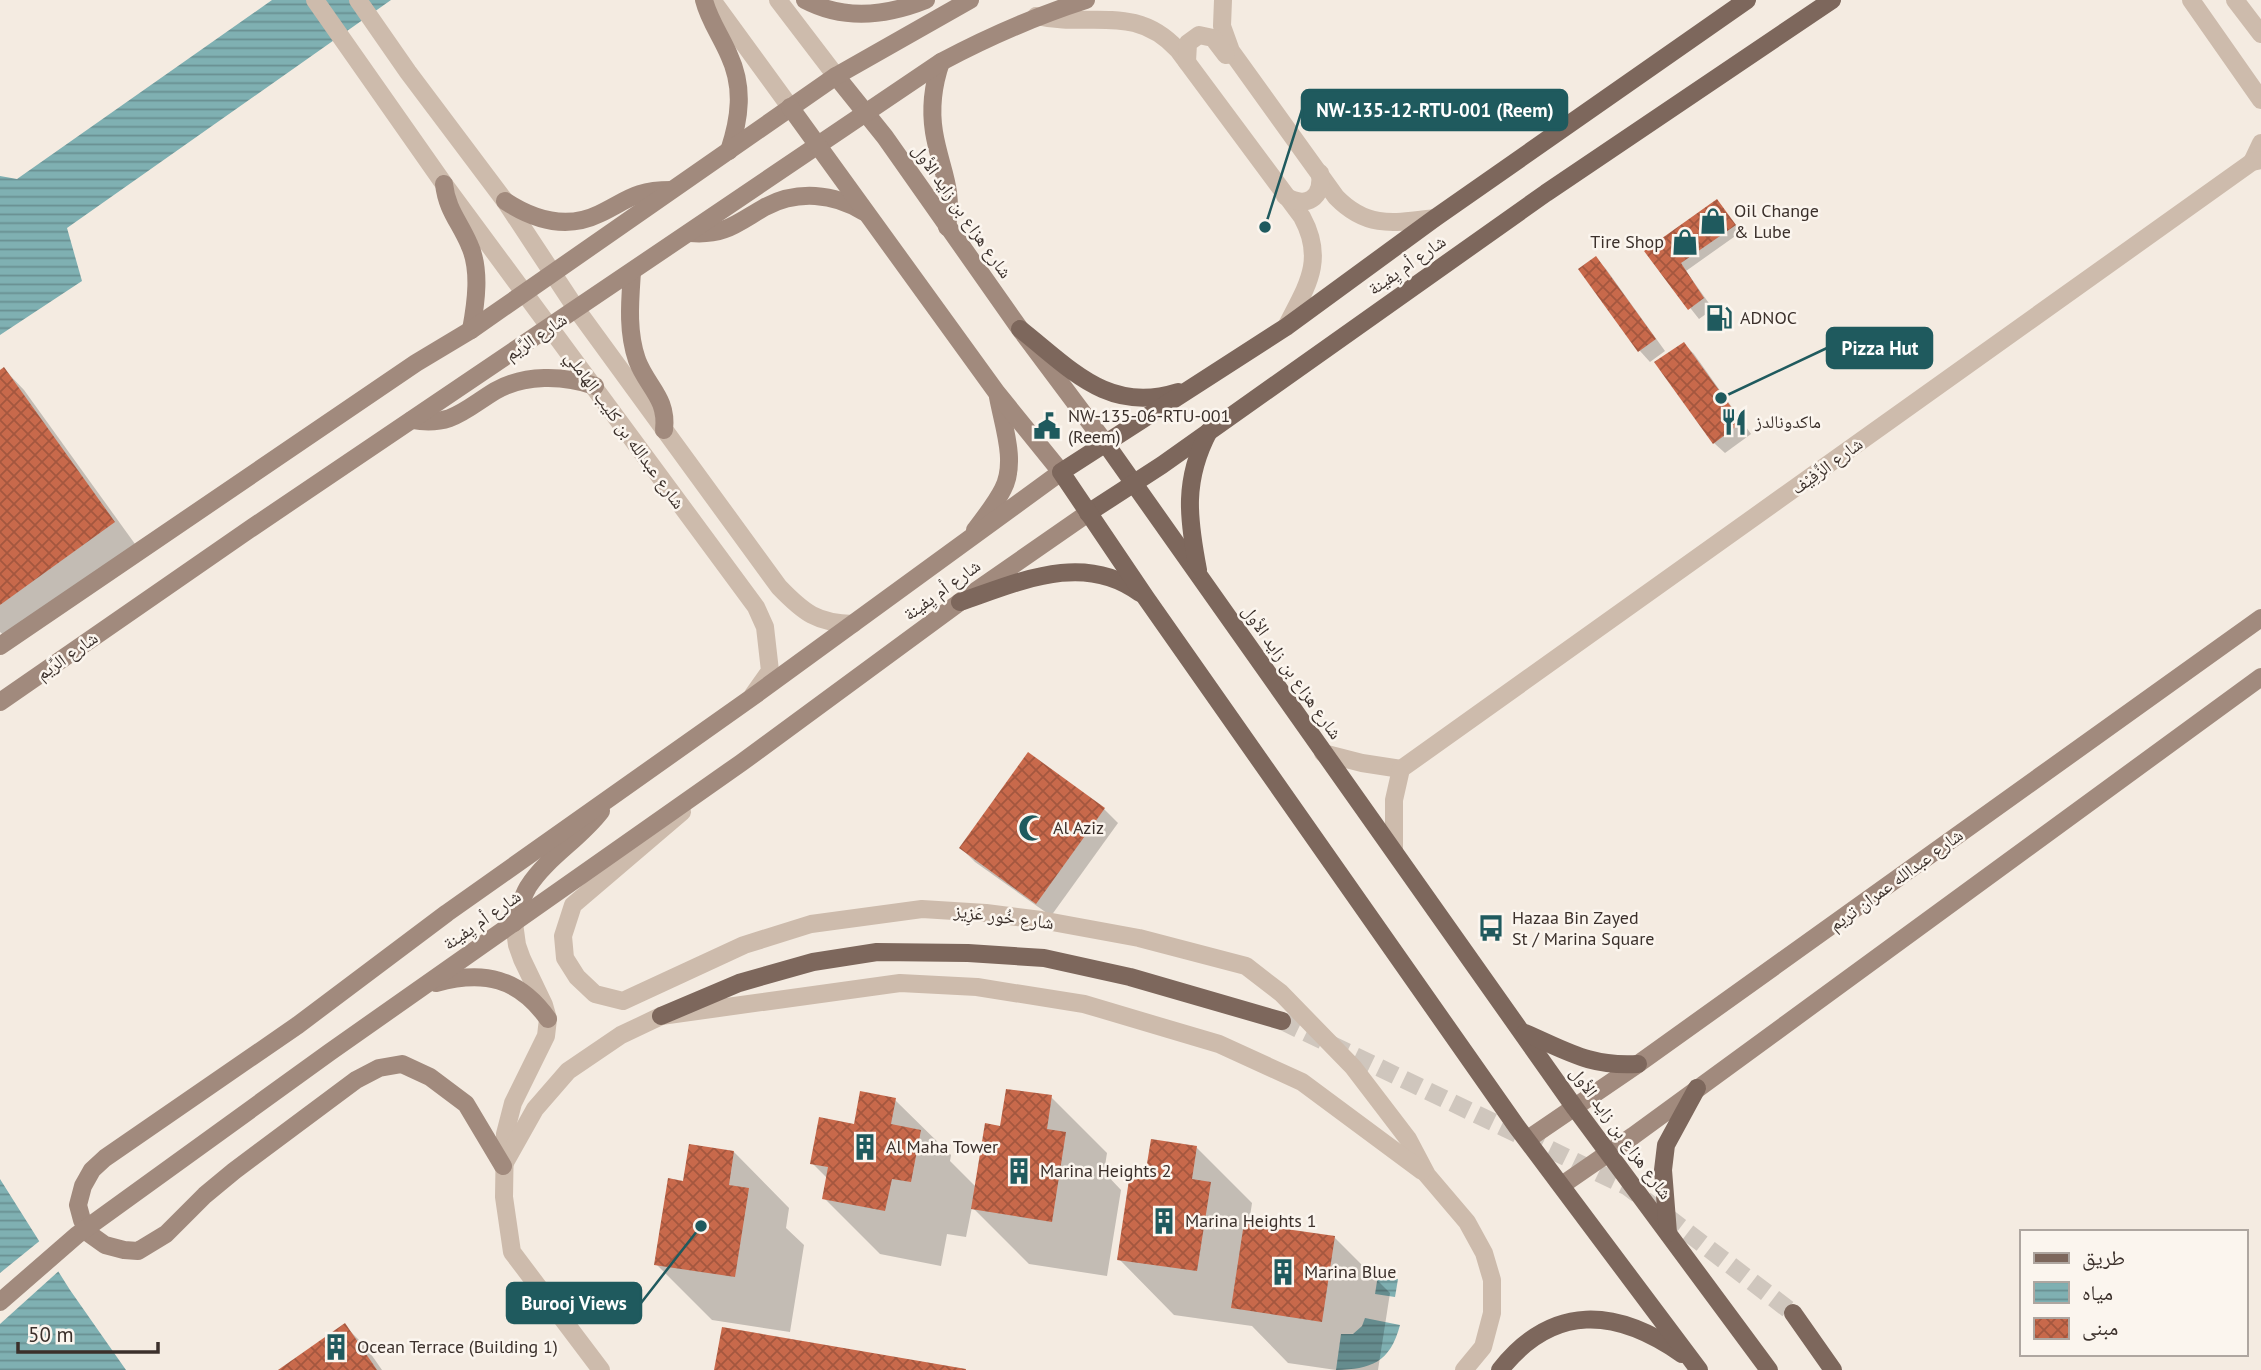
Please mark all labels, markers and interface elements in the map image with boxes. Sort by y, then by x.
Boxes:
callout: NW-135-12-RTU-001 (Reem) [1302,90,1567,130]
text: NW-135-12-RTU-001 (Reem) [1316,98,1554,122]
street label: شارع هزاع بن زايد الأول [907,139,1017,283]
place label: Oil Change & Lube [1734,199,1819,243]
shop icon: Oil Change & Lube [1698,206,1728,236]
shop icon: Tire Shop [1670,227,1700,257]
street label: شارع أم يِفينة [1363,229,1451,301]
place label: Tire Shop [1590,230,1664,253]
fuel station icon: ADNOC [1704,303,1734,333]
place label: ADNOC [1740,306,1797,329]
street label: شارع الرِّيم [500,307,572,367]
callout: Pizza Hut [1827,328,1932,368]
text: Pizza Hut [1842,336,1919,360]
street label: شارع عبدالله بن كليب الهاملي [557,346,691,515]
place label: NW-135-06-RTU-001 (Reem) [1068,404,1230,448]
restaurant icon: ماكدونالدز [1719,407,1749,437]
place label: ماكدونالدز [1754,410,1821,433]
public building icon: NW-135-06-RTU-001 (Reem) [1032,411,1062,441]
street label: شارع الزَّفِيْف [1786,432,1867,499]
street label: شارع أم يِفينة [899,554,986,626]
street label: شارع هزاع بن زايد الأول [1237,600,1347,744]
street label: شارع الرِّيم [31,626,103,686]
mosque icon: Al Aziz [1017,813,1047,843]
place label: Al Aziz [1053,816,1104,839]
street label: شارع عبدالله عمران تريم [1824,823,1968,937]
street label: شارع أم يِفينة [438,884,526,956]
street label: شارع خُور عَزِيز [952,899,1055,936]
place label: Hazaa Bin Zayed St / Marina Square [1512,906,1654,950]
bus stop icon: Hazaa Bin Zayed St / Marina Square [1476,913,1506,943]
street label: شارع هزاع بن زايد الأول [1565,1062,1677,1204]
building icon: Al Maha Tower [850,1132,880,1162]
place label: Al Maha Tower [886,1135,998,1158]
building icon: Marina Heights 2 [1004,1156,1034,1186]
place label: Marina Heights 2 [1040,1159,1172,1182]
building icon: Marina Heights 1 [1149,1206,1179,1236]
place label: Marina Heights 1 [1185,1209,1317,1232]
legend [2020,1230,2247,1356]
text: طريق [2082,1244,2125,1271]
building icon: Marina Blue [1268,1257,1298,1287]
place label: Marina Blue [1304,1260,1396,1283]
text: مياه [2082,1279,2113,1306]
callout: Burooj Views [507,1283,641,1323]
text: Burooj Views [521,1291,627,1315]
scale bar [18,1310,158,1354]
text: مبنى [2082,1314,2118,1341]
text: 50 m [28,1321,74,1348]
building icon: Ocean Terrace (Building 1) [321,1332,351,1362]
place label: Ocean Terrace (Building 1) [357,1335,558,1358]

